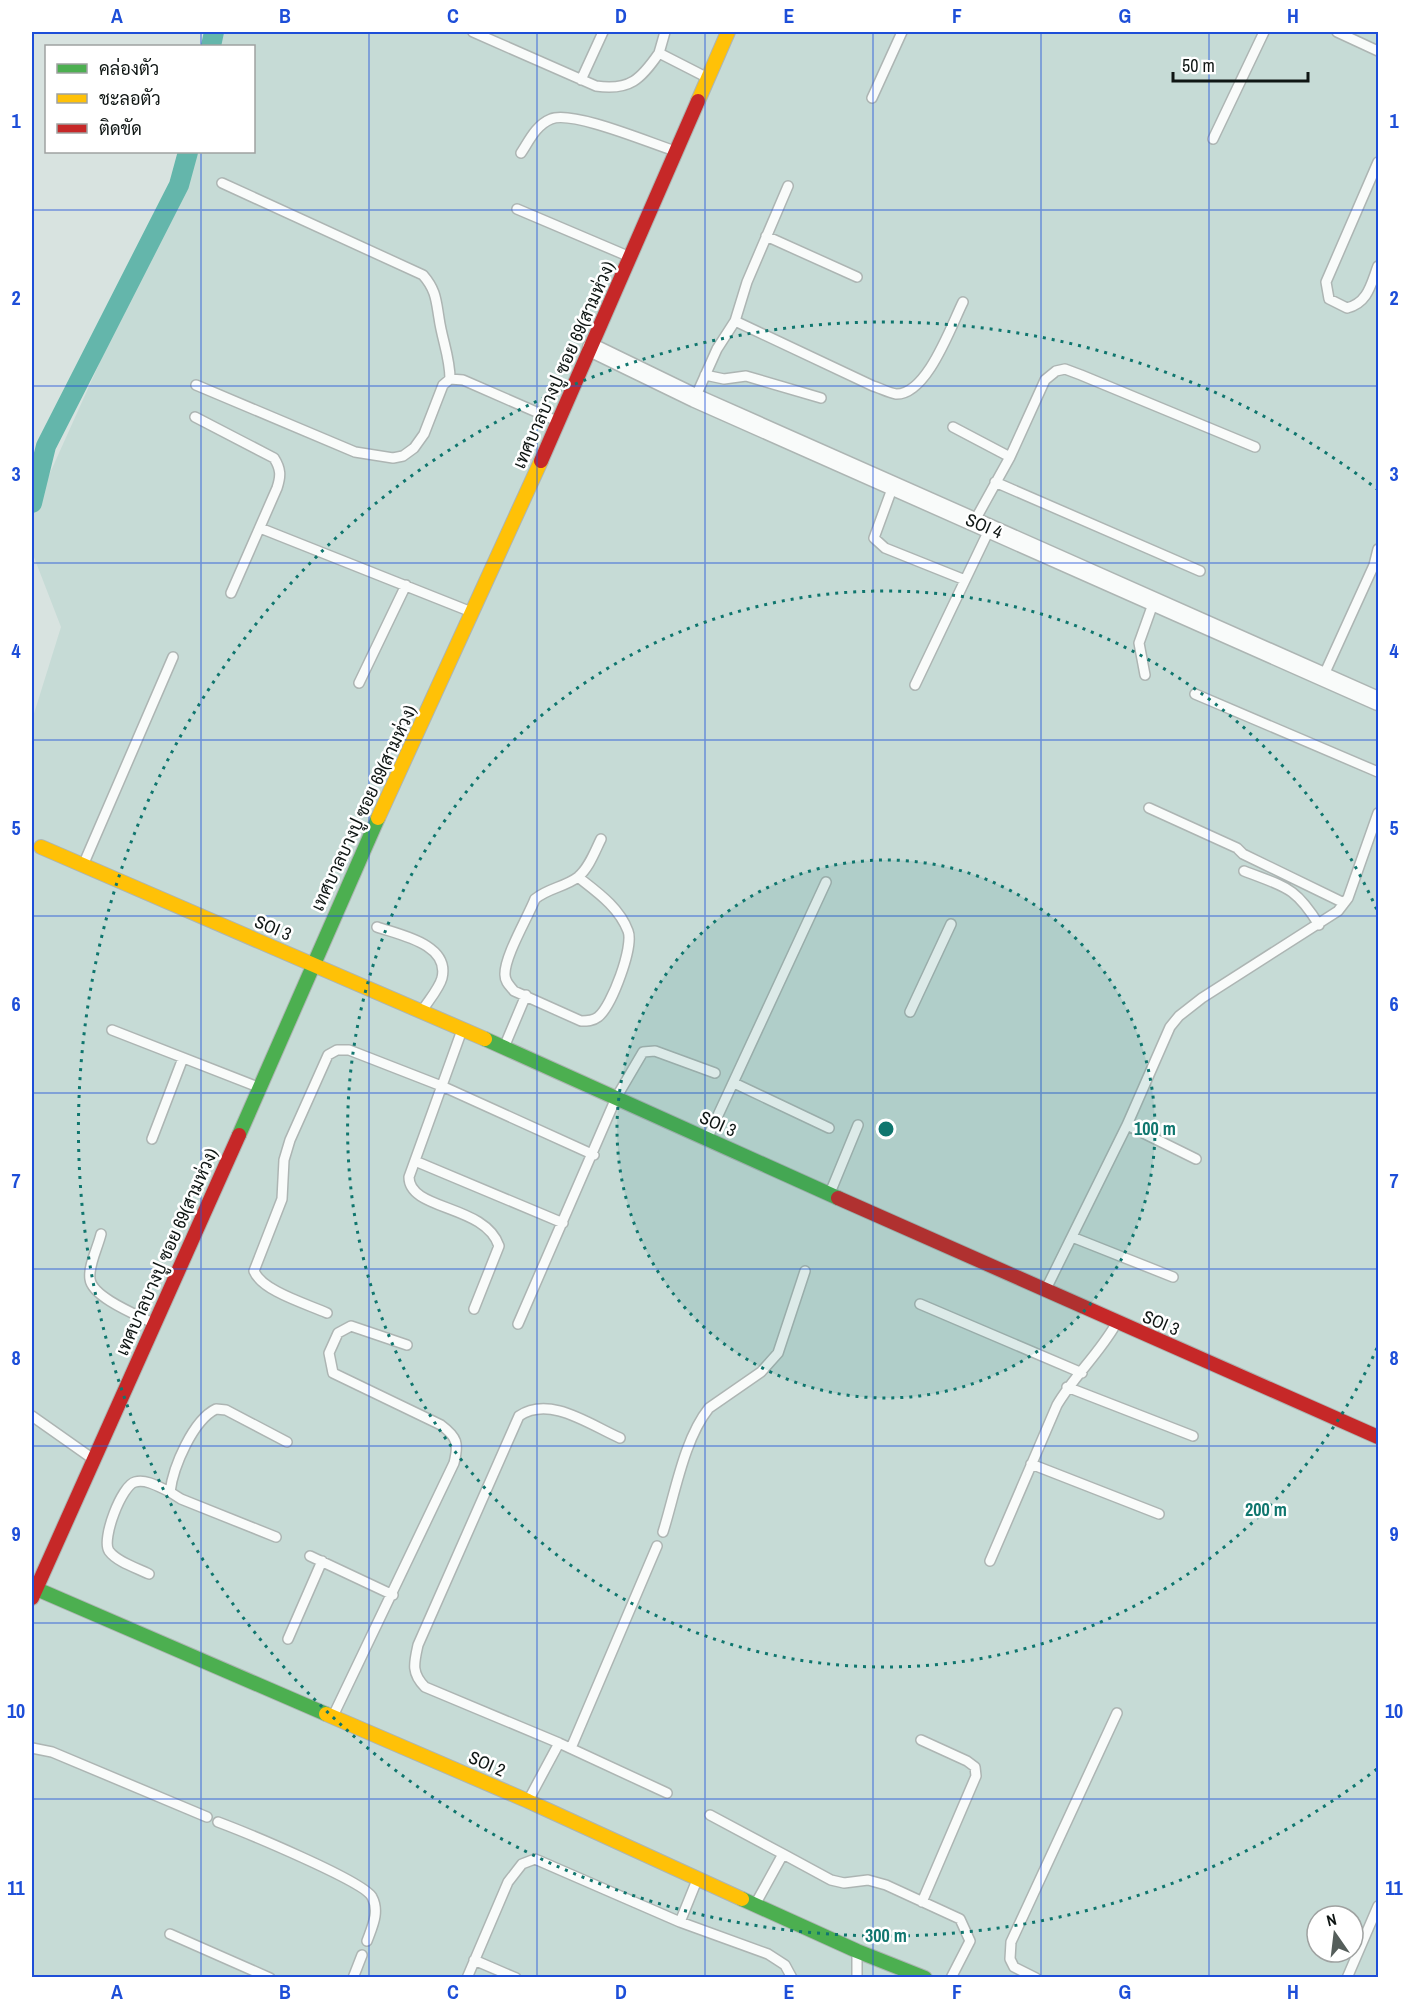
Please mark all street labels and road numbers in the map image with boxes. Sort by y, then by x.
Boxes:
street label: เทศบาลบางปู ซอย 69(สามห่วง) [506,257,622,473]
street label: SOI 4 [962,507,1006,544]
street label: เทศบาลบางปู ซอย 69(สามห่วง) [305,701,423,915]
street label: SOI 3 [251,909,295,946]
street label: SOI 3 [696,1104,741,1143]
street label: เทศบาลบางปู ซอย 69(สามห่วง) [109,1144,225,1360]
street label: SOI 3 [1139,1304,1183,1341]
street label: SOI 2 [465,1744,510,1783]

